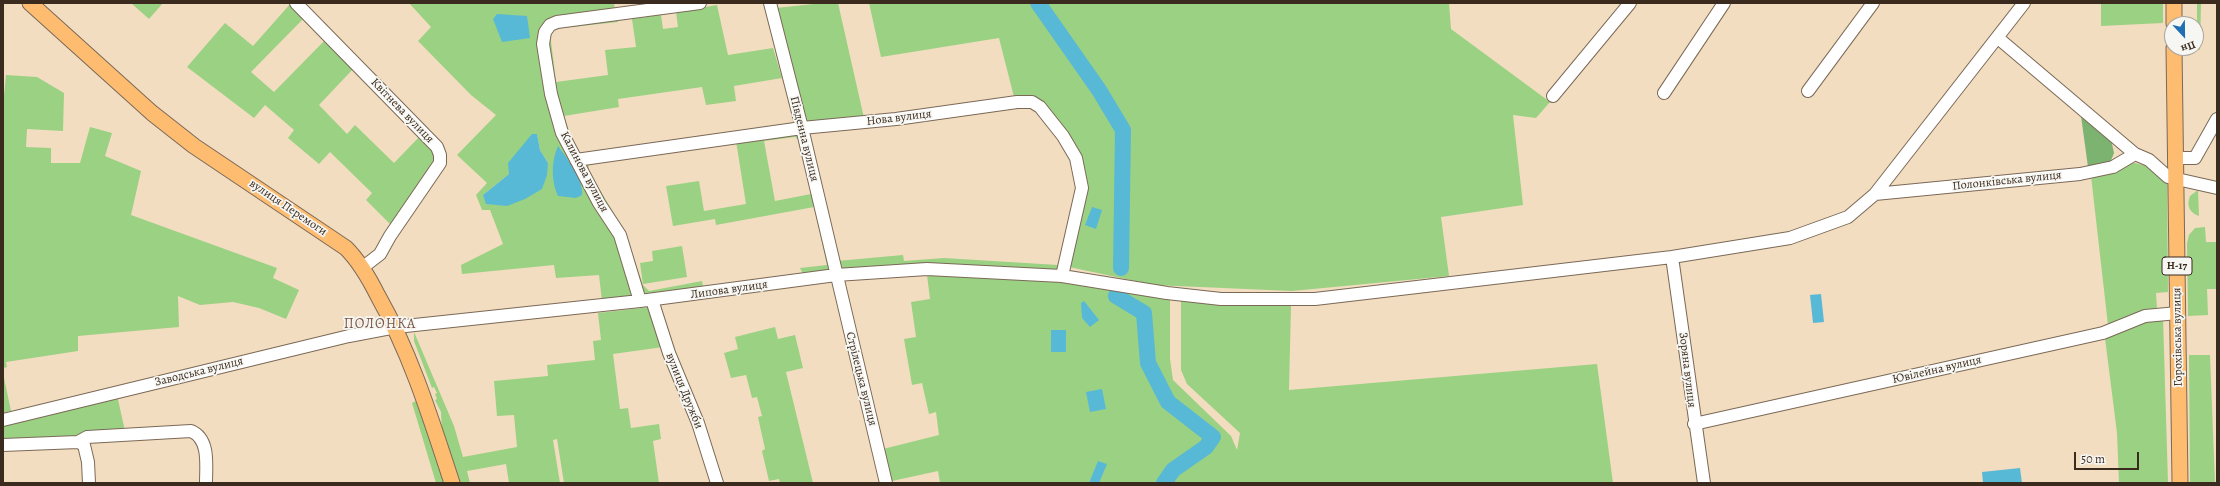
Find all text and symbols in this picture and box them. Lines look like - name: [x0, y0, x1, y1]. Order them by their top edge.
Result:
- north arrow: [2164, 16, 2204, 56]
- text: Пн: [2179, 37, 2198, 56]
- street label: Квітнева вулиця: [367, 76, 437, 146]
- street label: Південна вулиця: [786, 95, 822, 183]
- street label: Нова вулиця: [866, 107, 932, 129]
- street label: Калинова вулиця: [557, 129, 611, 215]
- street label: Полонківська вулиця: [1952, 168, 2062, 194]
- street label: вулиця Перемоги: [246, 177, 330, 239]
- road number: Н-17: [2162, 257, 2192, 275]
- street label: Липова вулиця: [689, 277, 769, 303]
- street label: Горохівська вулиця: [2170, 287, 2186, 387]
- district label: ПОЛОНКА: [344, 317, 416, 333]
- street label: Стрілецька вулиця: [842, 330, 880, 428]
- street label: Зоряна вулиця: [1675, 332, 1699, 408]
- street label: вулиця Дружби: [662, 351, 706, 431]
- street label: Ювілейна вулиця: [1891, 353, 1983, 387]
- street label: Заводська вулиця: [153, 354, 245, 390]
- scale bar: [2076, 444, 2141, 470]
- text: 50 m: [2081, 451, 2105, 467]

